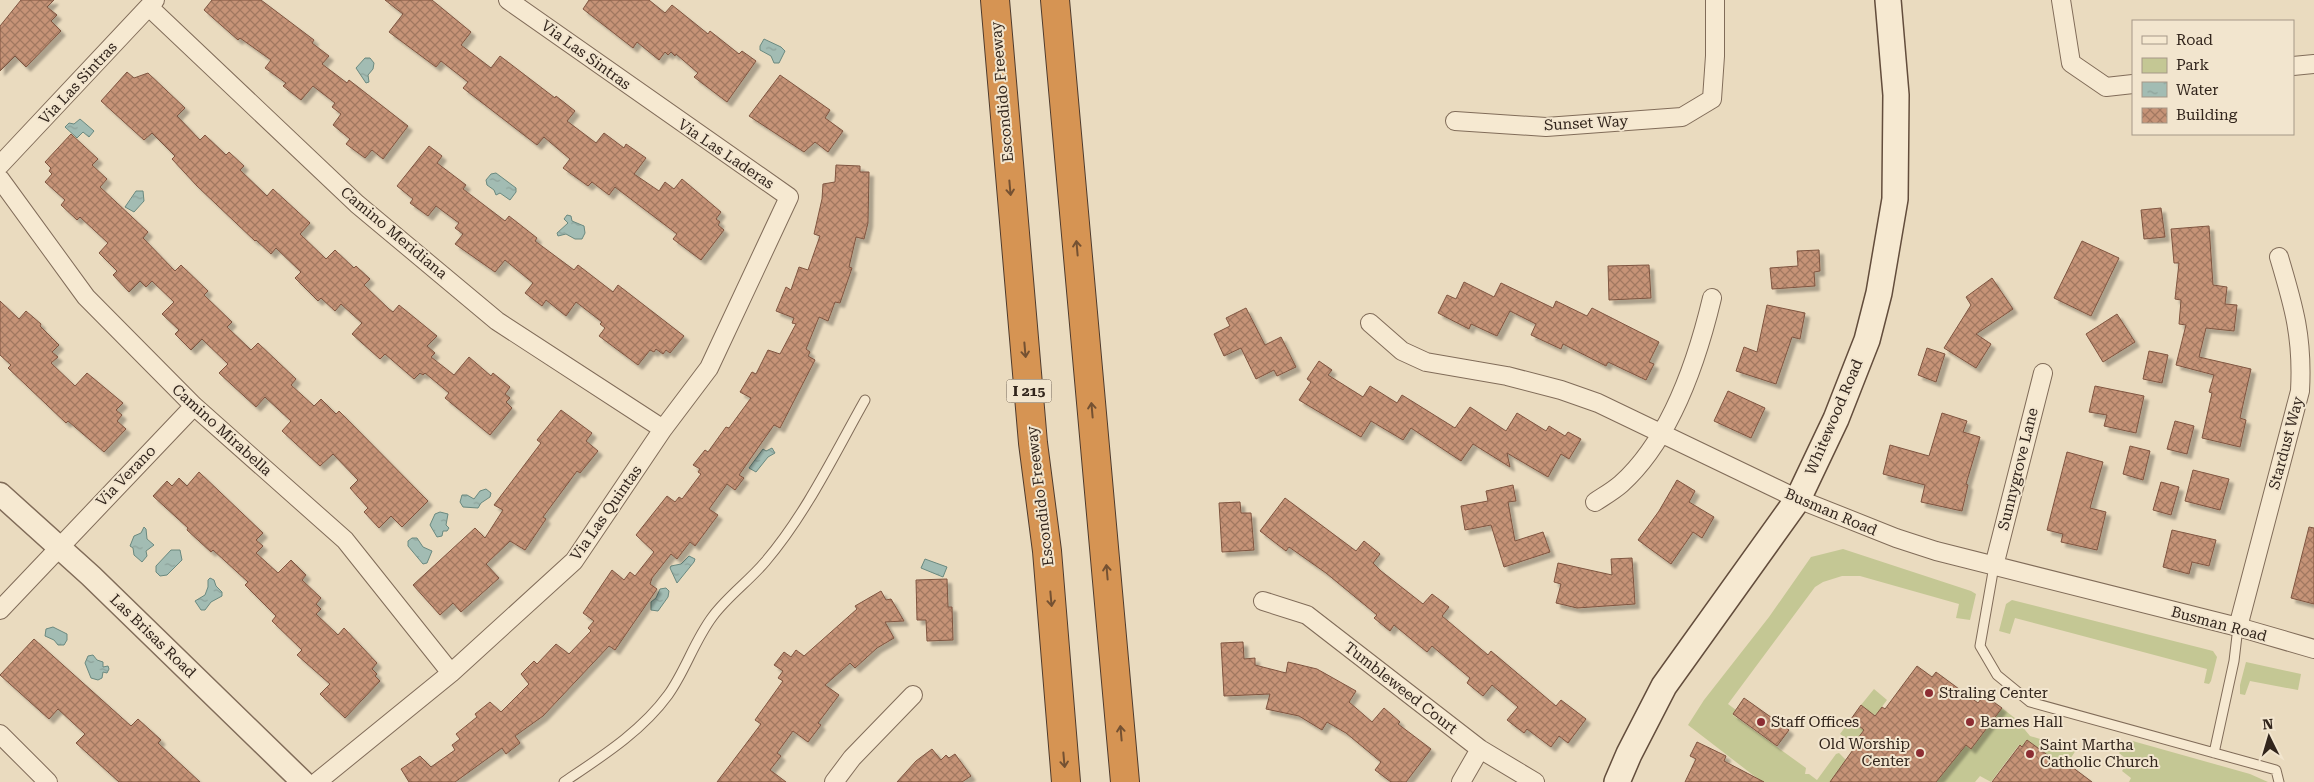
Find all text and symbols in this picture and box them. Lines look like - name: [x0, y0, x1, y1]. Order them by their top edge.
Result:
- street label: Via Las Sintras: [538, 16, 634, 94]
- legend: [2132, 20, 2294, 135]
- street label: Escondido Freeway: [987, 21, 1017, 163]
- text: Road: [2176, 31, 2213, 49]
- street label: Via Las Sintras: [35, 38, 121, 128]
- text: Park: [2176, 56, 2210, 74]
- text: Water: [2176, 81, 2218, 99]
- text: Building: [2176, 106, 2238, 124]
- street label: Sunset Way: [1543, 112, 1629, 134]
- street label: Via Las Laderas: [674, 115, 778, 193]
- one-way arrow: [1005, 180, 1015, 196]
- street label: Camino Meridiana: [337, 183, 451, 283]
- one-way arrow: [1072, 240, 1081, 256]
- one-way arrow: [1020, 342, 1030, 358]
- street label: Whitewood Road: [1801, 356, 1867, 478]
- street label: Camino Mirabella: [168, 380, 276, 480]
- road number: I 215: [1006, 380, 1052, 402]
- street label: Stardust Way: [2265, 394, 2307, 492]
- one-way arrow: [1087, 402, 1097, 418]
- street label: Sunnygrove Lane: [1994, 406, 2042, 532]
- street label: Escondido Freeway: [1022, 425, 1058, 567]
- street label: Via Verano: [92, 442, 160, 510]
- street label: Via Las Quintas: [566, 462, 646, 564]
- street label: Busman Road: [1782, 484, 1880, 540]
- one-way arrow: [1102, 564, 1112, 580]
- street label: Las Brisas Road: [106, 590, 200, 682]
- one-way arrow: [1046, 590, 1056, 606]
- street label: Busman Road: [2169, 603, 2269, 646]
- street label: Tumbleweed Court: [1341, 638, 1461, 738]
- place label: Straling Center: [1939, 684, 2048, 702]
- marker: Straling Center: [1923, 687, 1935, 699]
- north arrow: [2244, 712, 2294, 762]
- place label: Staff Offices: [1771, 713, 1859, 731]
- place label: Barnes Hall: [1980, 713, 2063, 731]
- marker: Staff Offices: [1755, 716, 1767, 728]
- marker: Barnes Hall: [1964, 716, 1976, 728]
- text: N: [2262, 716, 2274, 732]
- one-way arrow: [1116, 726, 1126, 742]
- place label: Old Worship Center: [1819, 735, 1910, 770]
- place label: Saint Martha Catholic Church: [2040, 736, 2159, 771]
- marker: Old Worship Center: [1914, 747, 1926, 759]
- marker: Saint Martha Catholic Church: [2024, 748, 2036, 760]
- one-way arrow: [1059, 752, 1069, 768]

